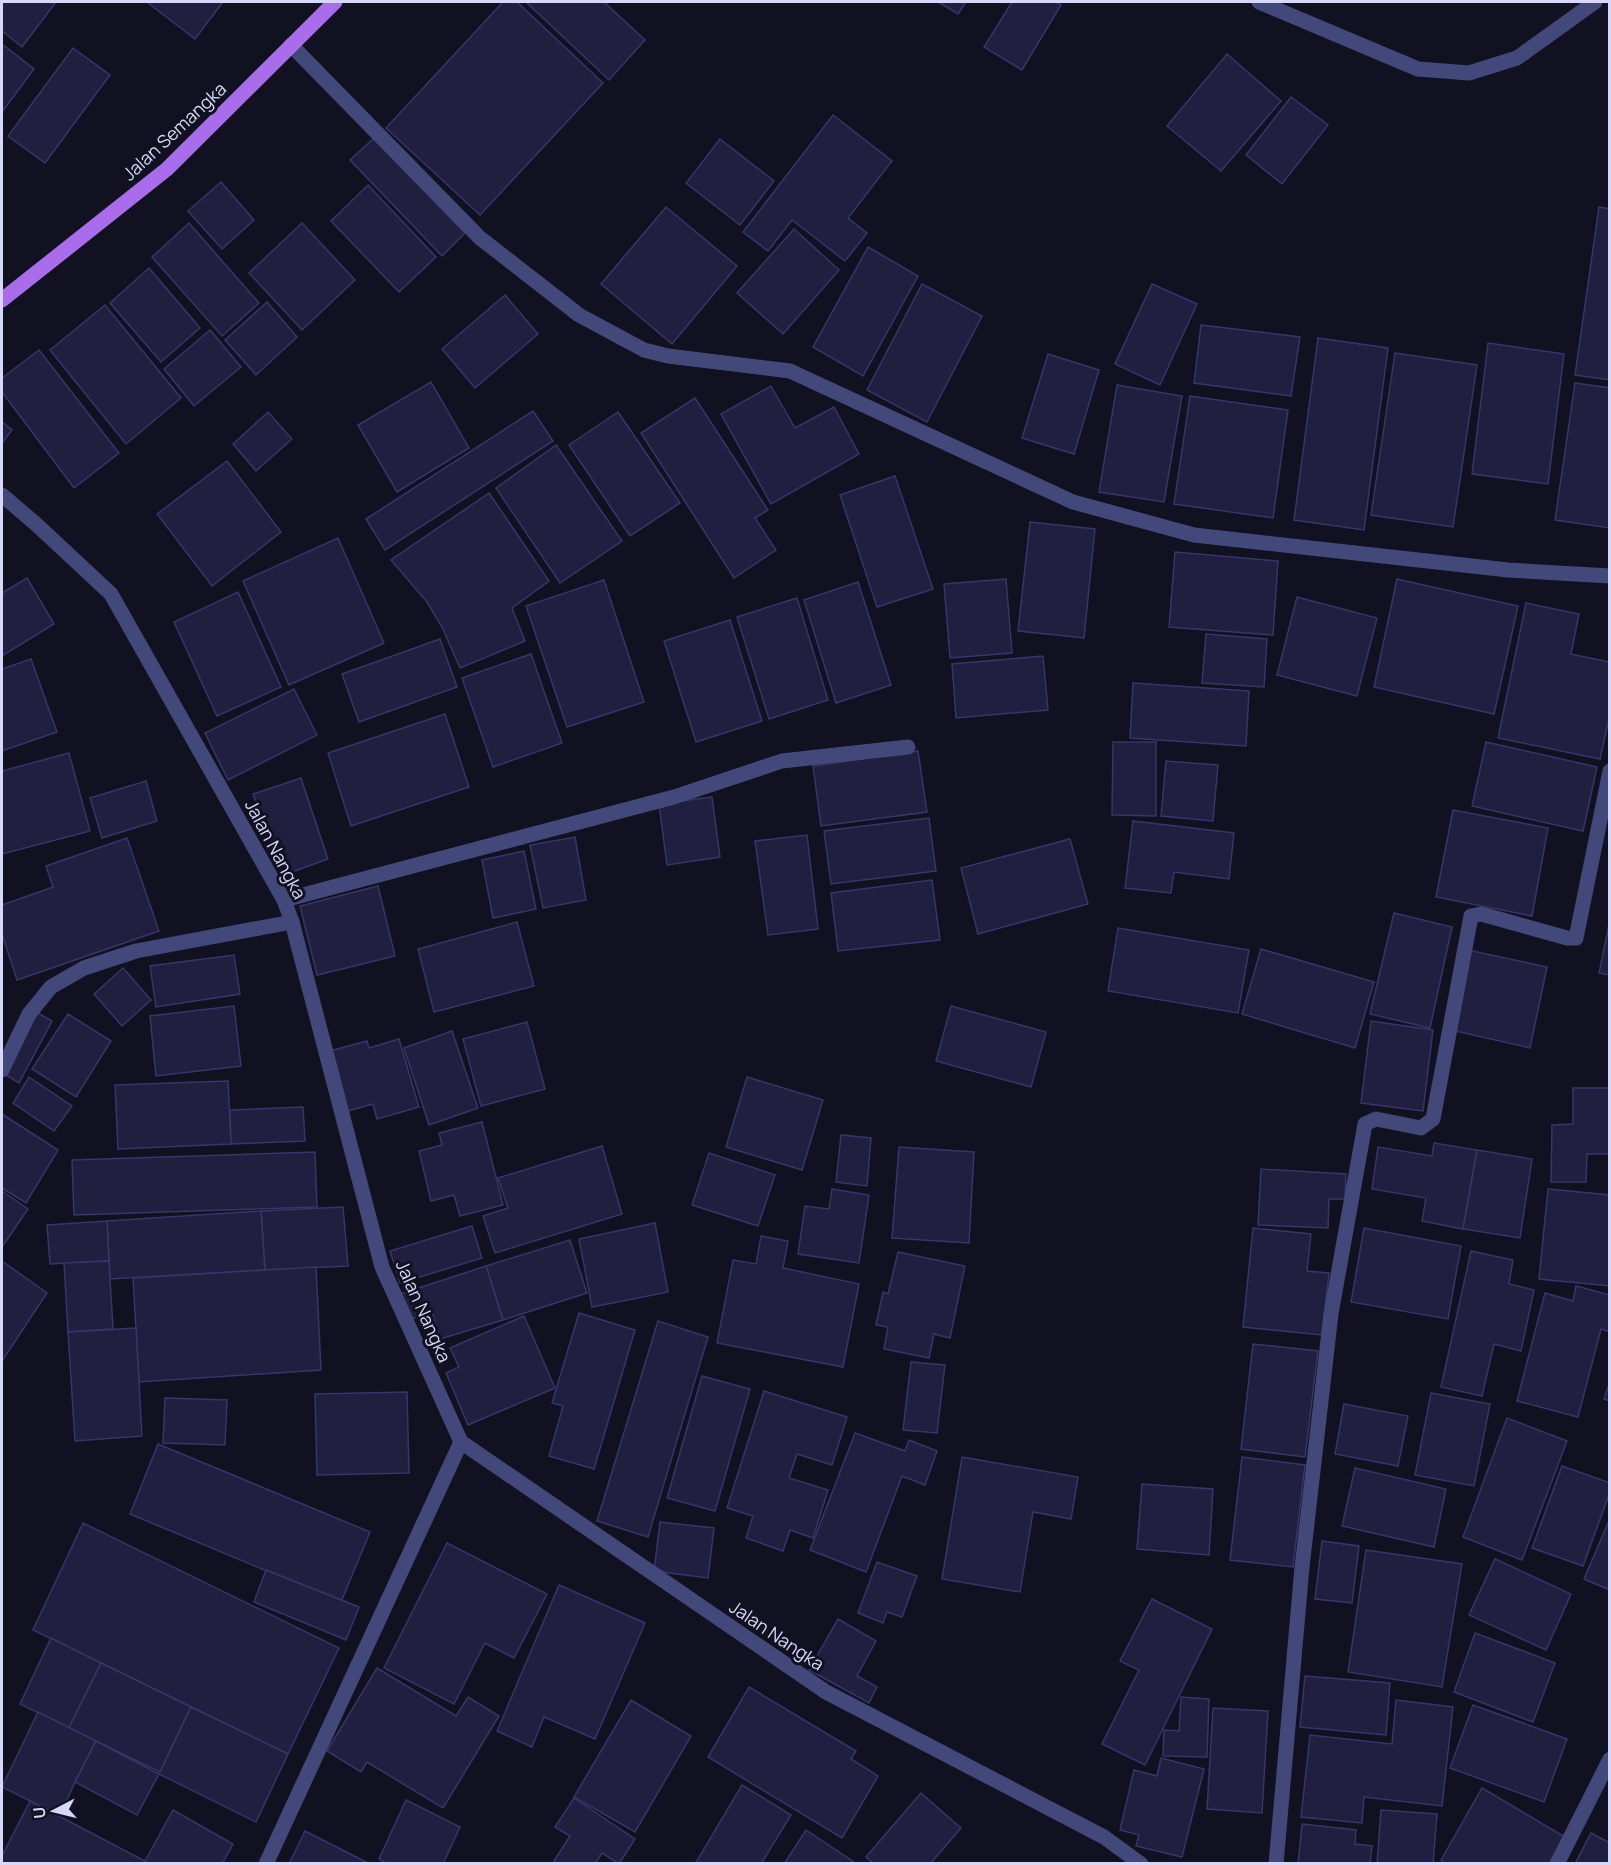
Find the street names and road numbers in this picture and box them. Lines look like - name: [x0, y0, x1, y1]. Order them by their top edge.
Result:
- street label: Jalan Semangka: [117, 77, 231, 185]
- street label: Jalan Nangka: [240, 795, 312, 903]
- street label: Jalan Nangka: [391, 1256, 457, 1366]
- street label: Jalan Nangka: [725, 1594, 829, 1676]

